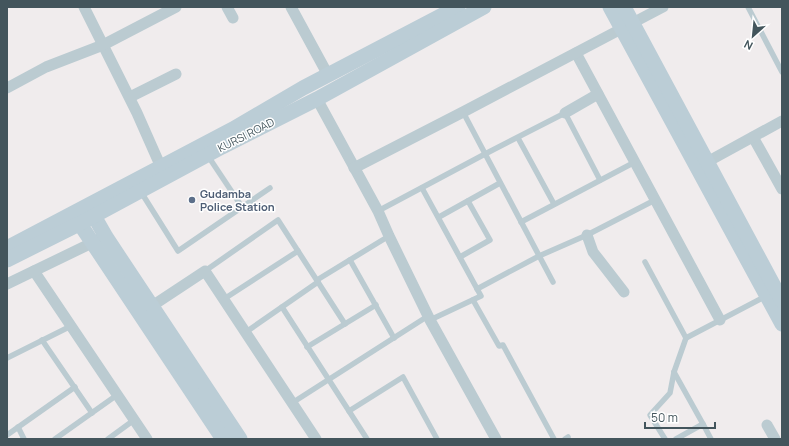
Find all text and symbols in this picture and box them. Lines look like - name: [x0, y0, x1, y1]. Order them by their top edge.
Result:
- north arrow: [733, 16, 773, 56]
- text: N: [741, 37, 755, 54]
- street label: KURSI ROAD: [215, 114, 277, 155]
- place label: Gudamba Police Station: [200, 186, 275, 214]
- marker: Gudamba Police Station: [187, 195, 197, 205]
- scale bar: [645, 404, 715, 430]
- text: 50 m: [651, 409, 678, 426]

